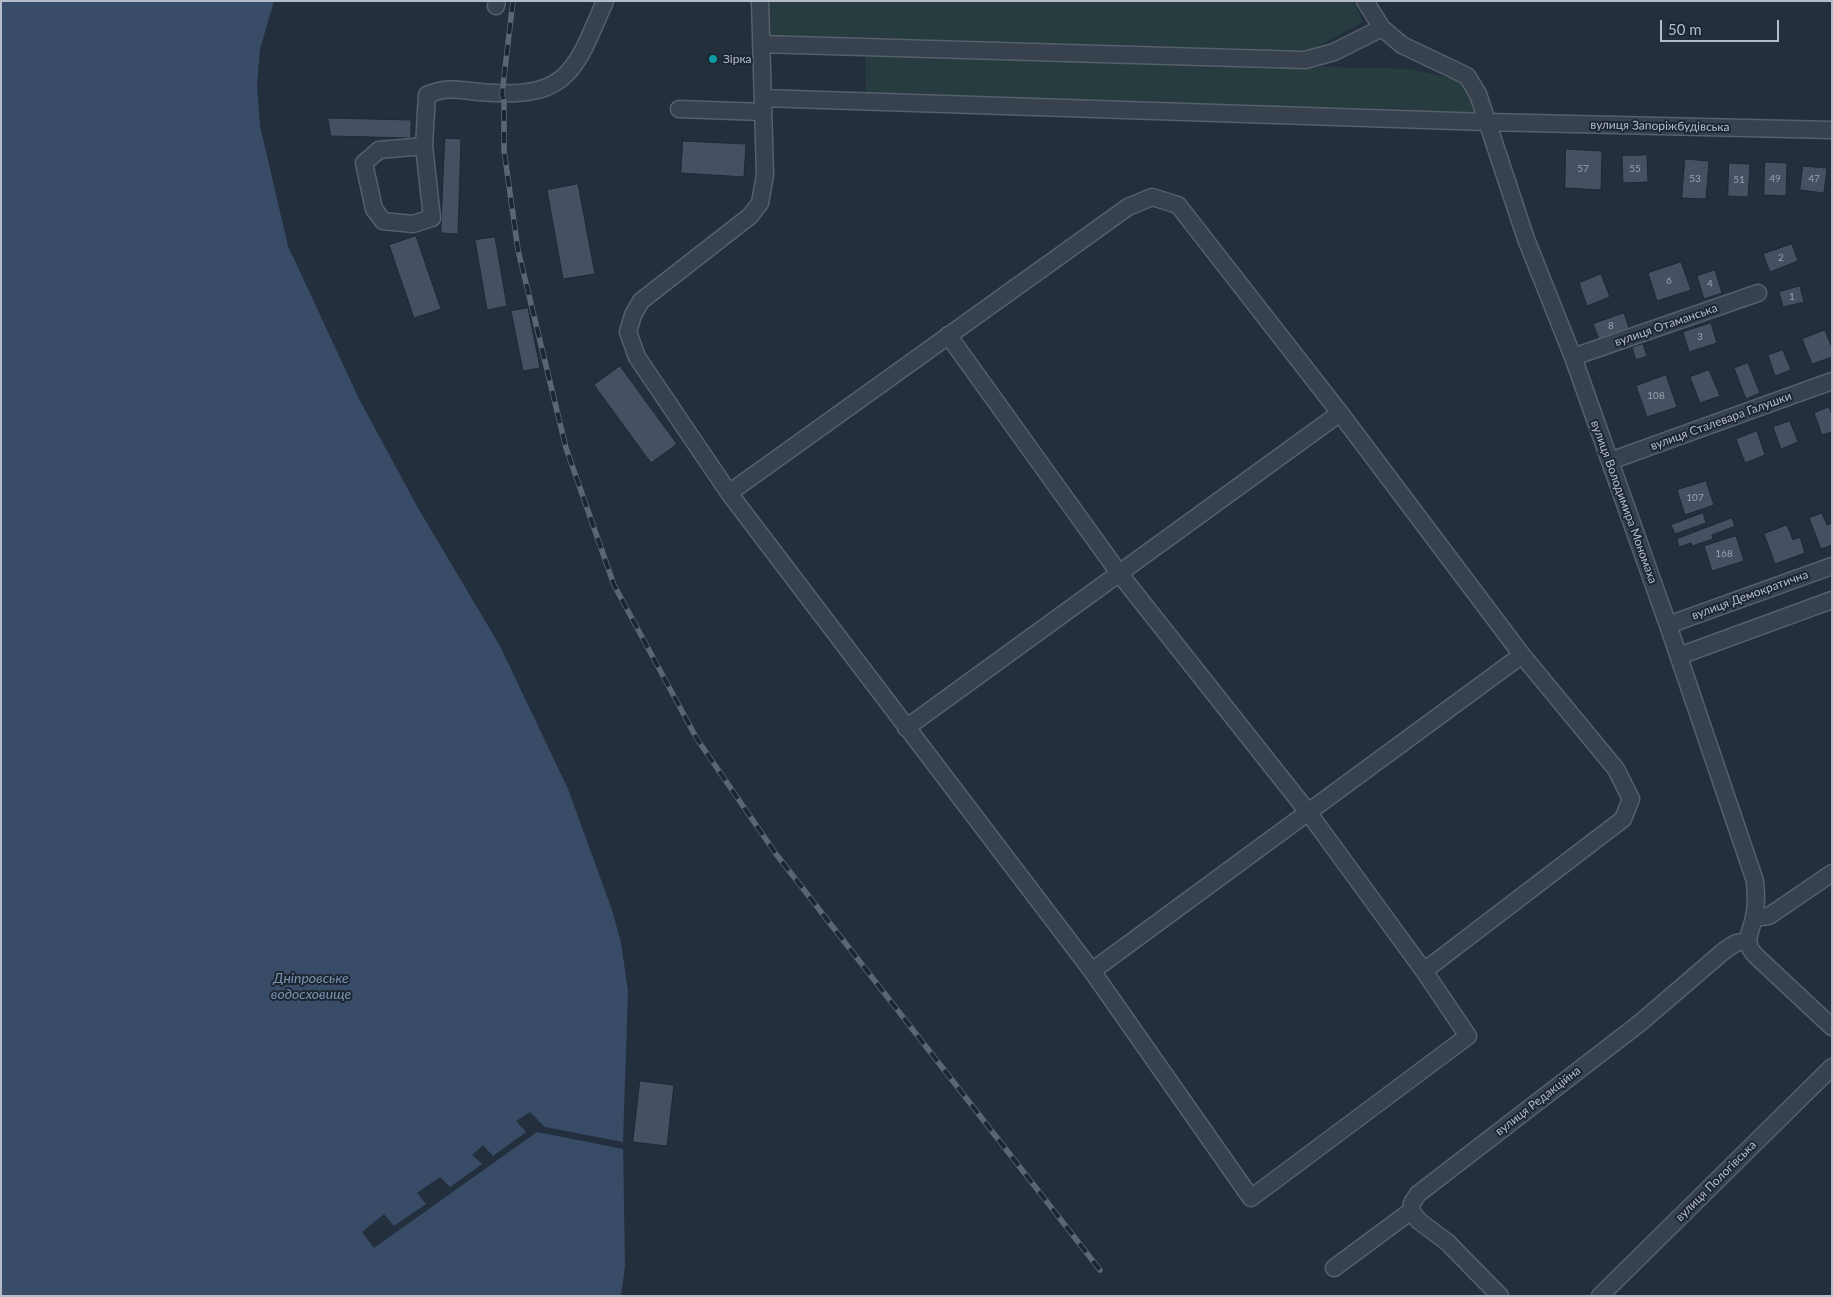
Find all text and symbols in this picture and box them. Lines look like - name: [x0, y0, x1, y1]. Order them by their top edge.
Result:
- scale bar: [1663, 10, 1782, 42]
- text: 50 m: [1668, 20, 1702, 38]
- place label: Зірка: [723, 52, 752, 66]
- marker: Зірка: [707, 53, 719, 65]
- street label: вулиця Запоріжбудівська: [1590, 118, 1730, 134]
- house number: 57: [1577, 163, 1589, 175]
- house number: 55: [1629, 163, 1641, 175]
- house number: 53: [1689, 173, 1701, 185]
- house number: 49: [1769, 173, 1781, 185]
- house number: 47: [1808, 173, 1820, 185]
- house number: 51: [1733, 174, 1745, 186]
- house number: 2: [1778, 252, 1784, 264]
- house number: 6: [1666, 275, 1672, 287]
- house number: 4: [1707, 278, 1713, 290]
- house number: 1: [1789, 291, 1795, 303]
- street label: вулиця Отаманська: [1613, 301, 1719, 349]
- house number: 8: [1608, 320, 1614, 332]
- house number: 3: [1697, 331, 1703, 343]
- street label: вулиця Сталевара Галушки: [1648, 389, 1794, 453]
- house number: 108: [1647, 390, 1665, 402]
- street label: вулиця Володимира Мономаха: [1588, 418, 1660, 586]
- house number: 107: [1686, 492, 1704, 504]
- house number: 168: [1715, 548, 1733, 560]
- street label: вулиця Демократична: [1690, 567, 1810, 623]
- water label: Дніпровське водосховище: [271, 970, 351, 1002]
- street label: вулиця Редакційна: [1493, 1063, 1583, 1139]
- street label: вулиця Пологівська: [1673, 1138, 1759, 1224]

